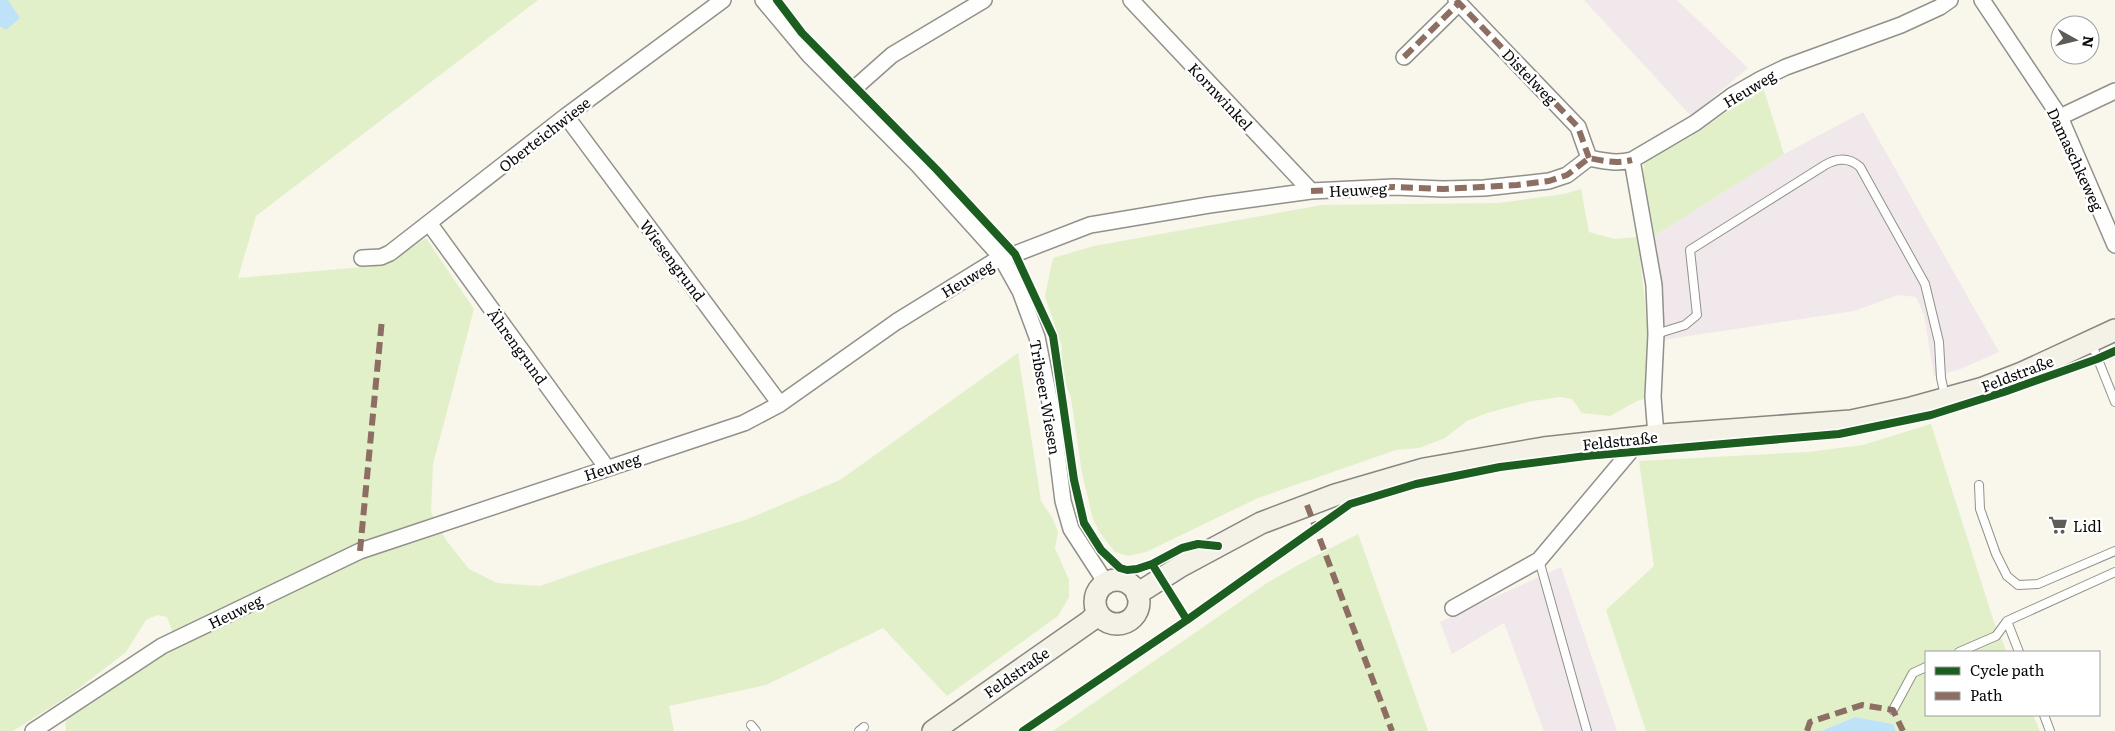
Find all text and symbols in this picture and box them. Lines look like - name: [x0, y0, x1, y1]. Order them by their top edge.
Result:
- north arrow: [2050, 15, 2100, 65]
- text: N: [2078, 35, 2100, 49]
- street label: Distelweg: [1497, 43, 1563, 110]
- street label: Kornwinkel: [1183, 57, 1259, 135]
- street label: Heuweg: [1718, 63, 1780, 113]
- street label: Oberteichwiese: [493, 91, 595, 177]
- street label: Damaschkeweg: [2042, 104, 2110, 215]
- street label: Heuweg: [1328, 176, 1388, 202]
- street label: Wiesengrund: [635, 214, 711, 306]
- street label: Heuweg: [936, 253, 998, 303]
- street label: Ährengrund: [482, 303, 554, 389]
- street label: Tribseer Wiesen: [1025, 338, 1067, 456]
- street label: Feldstraße: [1978, 349, 2057, 397]
- street label: Feldstraße: [1581, 425, 1659, 455]
- street label: Heuweg: [581, 446, 644, 486]
- supermarket icon: Lidl: [2047, 514, 2069, 536]
- place label: Lidl: [2073, 514, 2102, 537]
- street label: Heuweg: [204, 588, 267, 634]
- street label: Feldstraße: [978, 641, 1054, 703]
- legend: [1925, 651, 2100, 716]
- text: Cycle path: [1970, 658, 2045, 681]
- text: Path: [1970, 683, 2003, 706]

